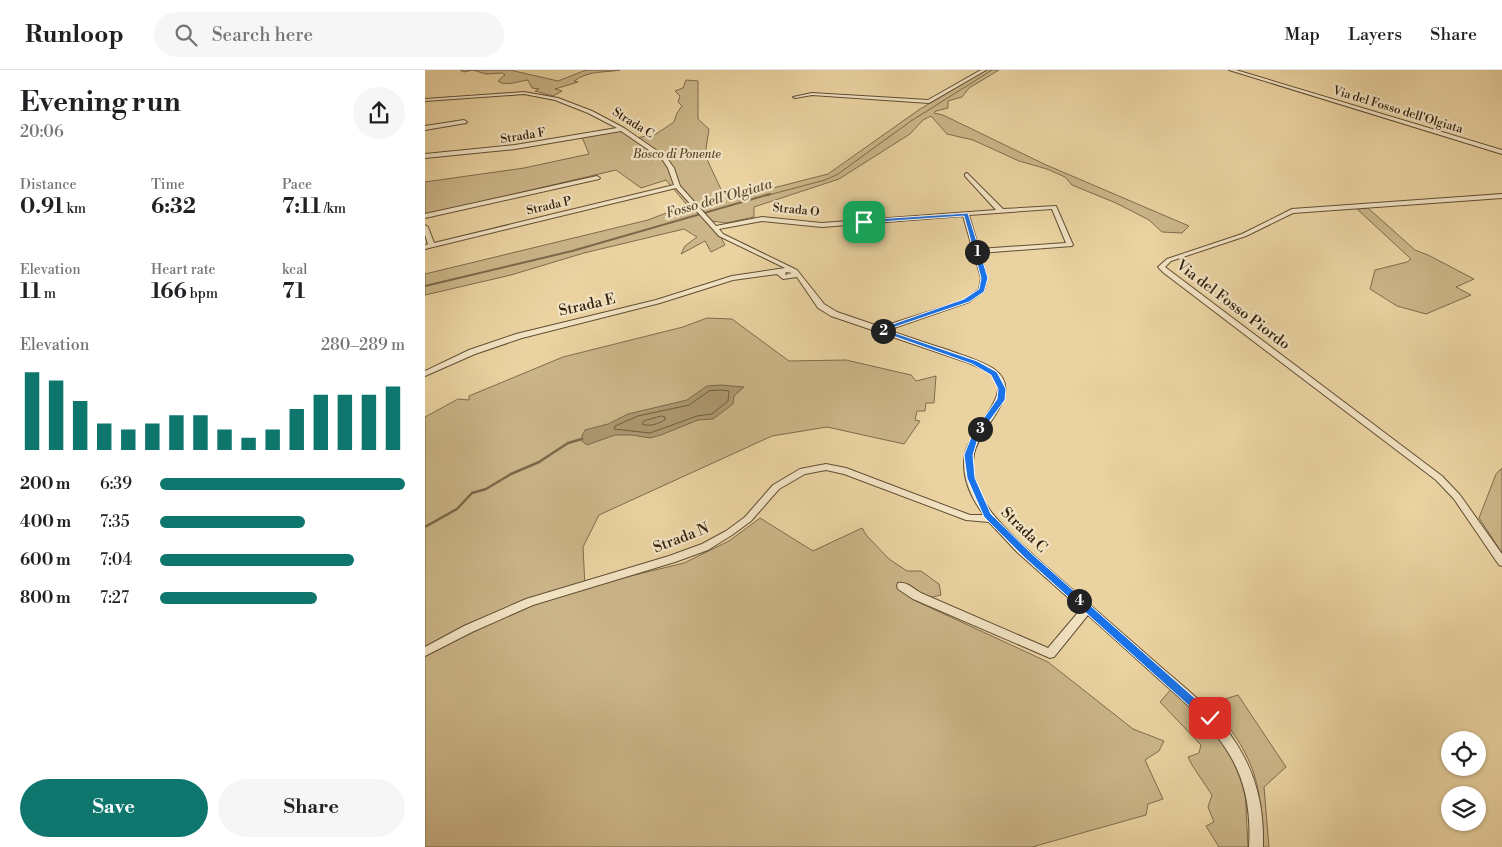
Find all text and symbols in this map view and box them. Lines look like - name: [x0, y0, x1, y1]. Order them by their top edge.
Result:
- search box: [154, 12, 504, 57]
- text: Runloop: [25, 20, 124, 50]
- icon: search: [172, 21, 200, 49]
- text: Search here: [212, 23, 313, 47]
- text: Map: [1285, 23, 1320, 46]
- text: Layers: [1348, 23, 1402, 46]
- text: Share: [1430, 23, 1477, 46]
- street label: Via del Fosso dell'Olgiata: [1330, 83, 1466, 137]
- text: Evening run: [20, 85, 181, 120]
- button: share: [353, 87, 405, 139]
- street label: Strada C: [610, 104, 656, 142]
- text: 20:06: [20, 122, 64, 142]
- street label: Strada F: [499, 125, 547, 147]
- park label: Bosco di Ponente: [632, 147, 721, 162]
- water label: Fosso dell’Olgiata: [664, 175, 775, 223]
- text: Distance: [20, 176, 77, 194]
- text: Time: [151, 176, 185, 194]
- text: Pace: [282, 176, 312, 194]
- text: 0.91: [20, 194, 64, 220]
- text: 6:32: [151, 194, 196, 220]
- text: 7:11: [282, 194, 321, 220]
- street label: Strada P: [525, 194, 573, 218]
- text: km: [64, 200, 86, 218]
- text: /km: [321, 200, 346, 218]
- street label: Strada O: [772, 200, 820, 220]
- pin: [843, 201, 885, 243]
- icon: arrive: [850, 208, 878, 236]
- pin: 1: [965, 240, 989, 264]
- text: 1: [974, 243, 981, 261]
- street label: Via del Fosso Piordo: [1171, 255, 1294, 354]
- text: Elevation: [20, 261, 81, 279]
- text: Heart rate: [151, 261, 216, 279]
- text: kcal: [282, 261, 307, 279]
- text: 11: [20, 279, 41, 305]
- text: 166: [151, 279, 187, 305]
- text: 71: [282, 279, 305, 305]
- text: m: [41, 285, 56, 303]
- text: bpm: [187, 285, 218, 303]
- street label: Strada E: [557, 289, 617, 321]
- pin: 2: [871, 318, 895, 344]
- text: 2: [879, 322, 888, 340]
- text: Elevation: [20, 335, 89, 355]
- text: 280–289 m: [321, 335, 405, 355]
- pin: 3: [967, 416, 993, 442]
- text: 3: [976, 420, 985, 438]
- text: 200 m: [20, 474, 70, 494]
- text: 6:39: [100, 474, 132, 494]
- street label: Strada C: [997, 503, 1051, 557]
- text: 400 m: [20, 512, 71, 532]
- text: 7:35: [100, 512, 130, 532]
- street label: Strada N: [650, 519, 712, 557]
- text: 600 m: [20, 550, 70, 570]
- text: 7:04: [100, 550, 132, 570]
- text: 800 m: [20, 588, 71, 608]
- text: 7:27: [100, 588, 129, 608]
- pin: 4: [1067, 588, 1091, 614]
- text: 4: [1075, 592, 1084, 610]
- pin: [1189, 697, 1231, 739]
- icon: check: [1196, 704, 1224, 732]
- map controls: [1441, 731, 1486, 831]
- button: locate: [1441, 731, 1486, 776]
- button: Save: [20, 779, 208, 837]
- button: Share: [218, 779, 405, 837]
- button: layers: [1441, 786, 1486, 831]

